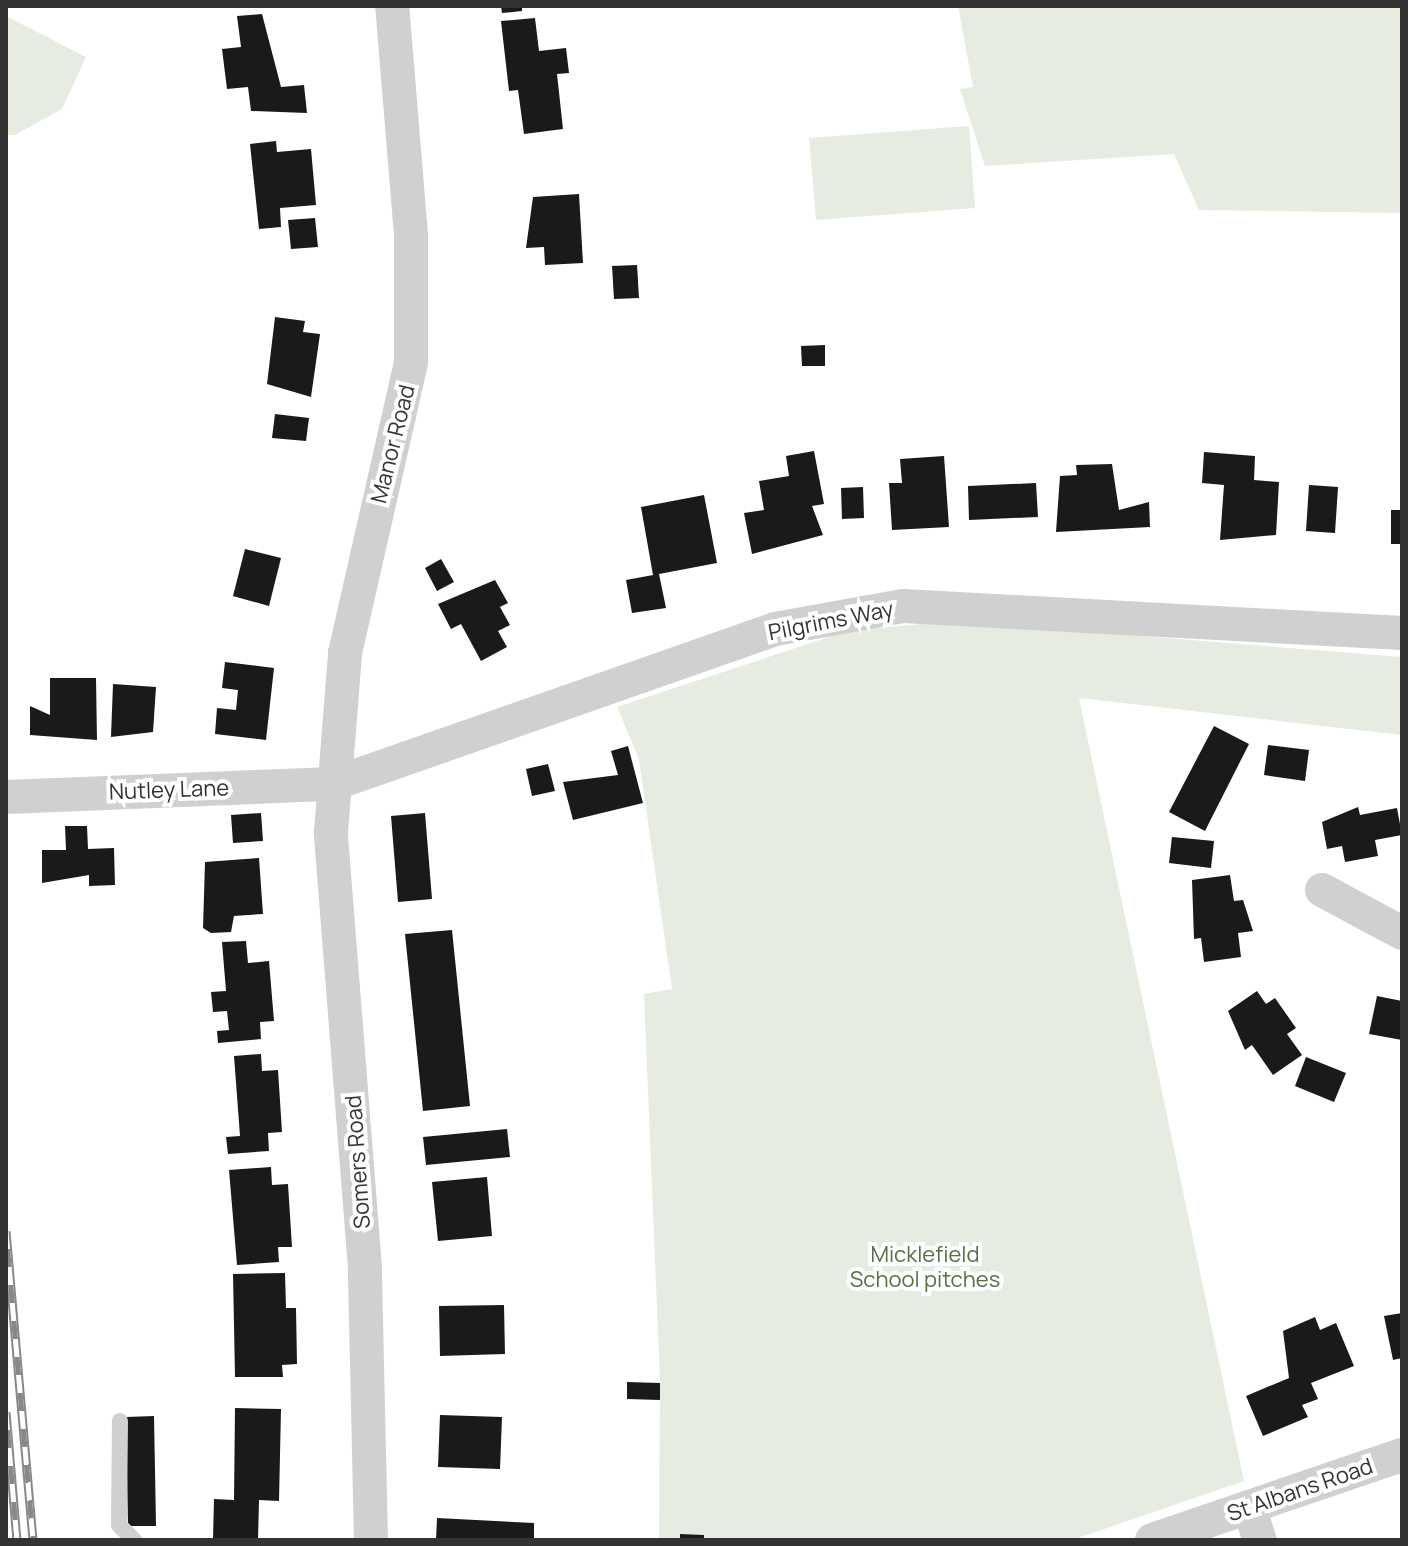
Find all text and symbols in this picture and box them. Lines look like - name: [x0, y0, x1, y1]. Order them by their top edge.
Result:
- street label: Manor Road: [366, 382, 420, 506]
- street label: Pilgrims Way: [766, 596, 896, 646]
- street label: Nutley Lane: [109, 775, 229, 805]
- street label: Somers Road: [340, 1094, 376, 1230]
- park label: Micklefield School pitches: [850, 1241, 1000, 1292]
- street label: St Albans Road: [1224, 1453, 1376, 1527]

